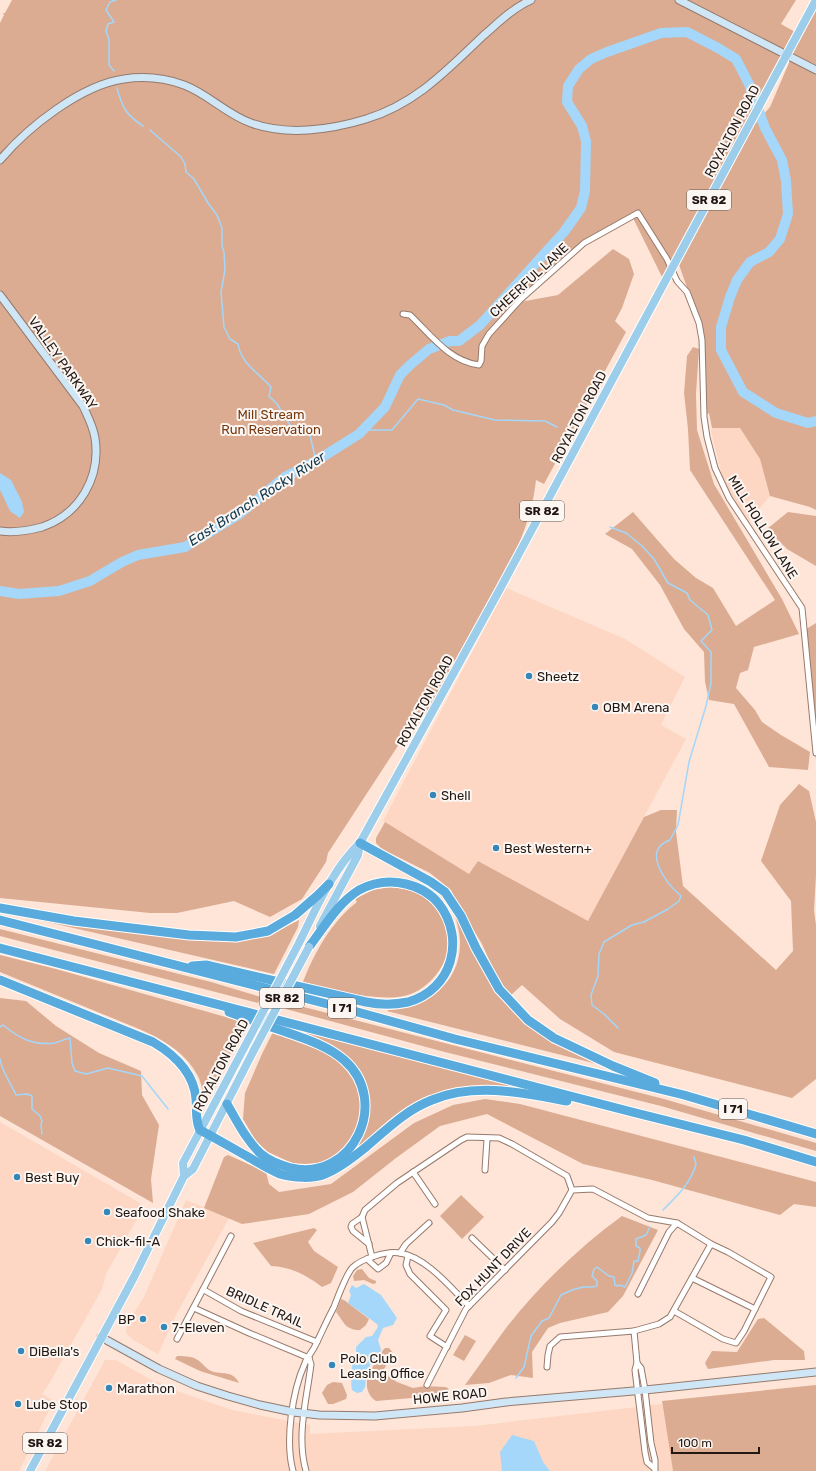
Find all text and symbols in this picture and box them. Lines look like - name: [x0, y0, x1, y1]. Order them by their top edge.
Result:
- street label: ROYALTON ROAD: [701, 82, 763, 180]
- road number: SR 82: [687, 190, 731, 210]
- street label: CHEERFUL LANE: [487, 240, 572, 320]
- street label: VALLEY PARKWAY: [25, 314, 101, 413]
- street label: ROYALTON ROAD: [548, 368, 610, 466]
- park label: Mill Stream Run Reservation: [221, 407, 321, 437]
- water label: East Branch Rocky River: [185, 448, 329, 550]
- street label: MILL HOLLOW LANE: [725, 473, 801, 582]
- road number: SR 82: [520, 501, 564, 521]
- street label: ROYALTON ROAD: [394, 653, 456, 749]
- place label: Sheetz: [537, 669, 580, 684]
- marker: Sheetz: [524, 671, 534, 681]
- place label: OBM Arena: [603, 700, 670, 715]
- marker: OBM Arena: [590, 702, 600, 712]
- place label: Shell: [441, 788, 471, 803]
- marker: Shell: [428, 790, 438, 800]
- place label: Best Western+: [504, 841, 592, 856]
- marker: Best Western+: [491, 843, 501, 853]
- road number: SR 82: [260, 988, 304, 1008]
- road number: I 71: [328, 998, 356, 1018]
- street label: ROYALTON ROAD: [190, 1016, 252, 1114]
- road number: I 71: [719, 1099, 747, 1119]
- place label: Best Buy: [25, 1170, 80, 1185]
- marker: Best Buy: [12, 1172, 22, 1182]
- place label: Seafood Shake: [115, 1205, 205, 1220]
- marker: Seafood Shake: [102, 1207, 112, 1217]
- street label: FOX HUNT DRIVE: [452, 1225, 534, 1309]
- place label: Chick-fil-A: [96, 1234, 160, 1249]
- marker: Chick-fil-A: [83, 1236, 93, 1246]
- street label: BRIDLE TRAIL: [224, 1283, 307, 1331]
- place label: BP: [118, 1312, 135, 1327]
- marker: BP: [138, 1314, 148, 1324]
- place label: 7-Eleven: [172, 1320, 225, 1335]
- marker: 7-Eleven: [159, 1322, 169, 1332]
- place label: DiBella's: [29, 1344, 80, 1359]
- marker: DiBella's: [16, 1346, 26, 1356]
- place label: Polo Club Leasing Office: [340, 1351, 425, 1382]
- marker: Polo Club Leasing Office: [327, 1360, 337, 1370]
- place label: Marathon: [117, 1381, 175, 1396]
- marker: Marathon: [104, 1383, 114, 1393]
- street label: HOWE ROAD: [412, 1385, 488, 1407]
- place label: Lube Stop: [26, 1397, 88, 1412]
- marker: Lube Stop: [13, 1399, 23, 1409]
- scale bar: [672, 1429, 759, 1455]
- road number: SR 82: [23, 1433, 67, 1453]
- text: 100 m: [678, 1436, 712, 1450]

